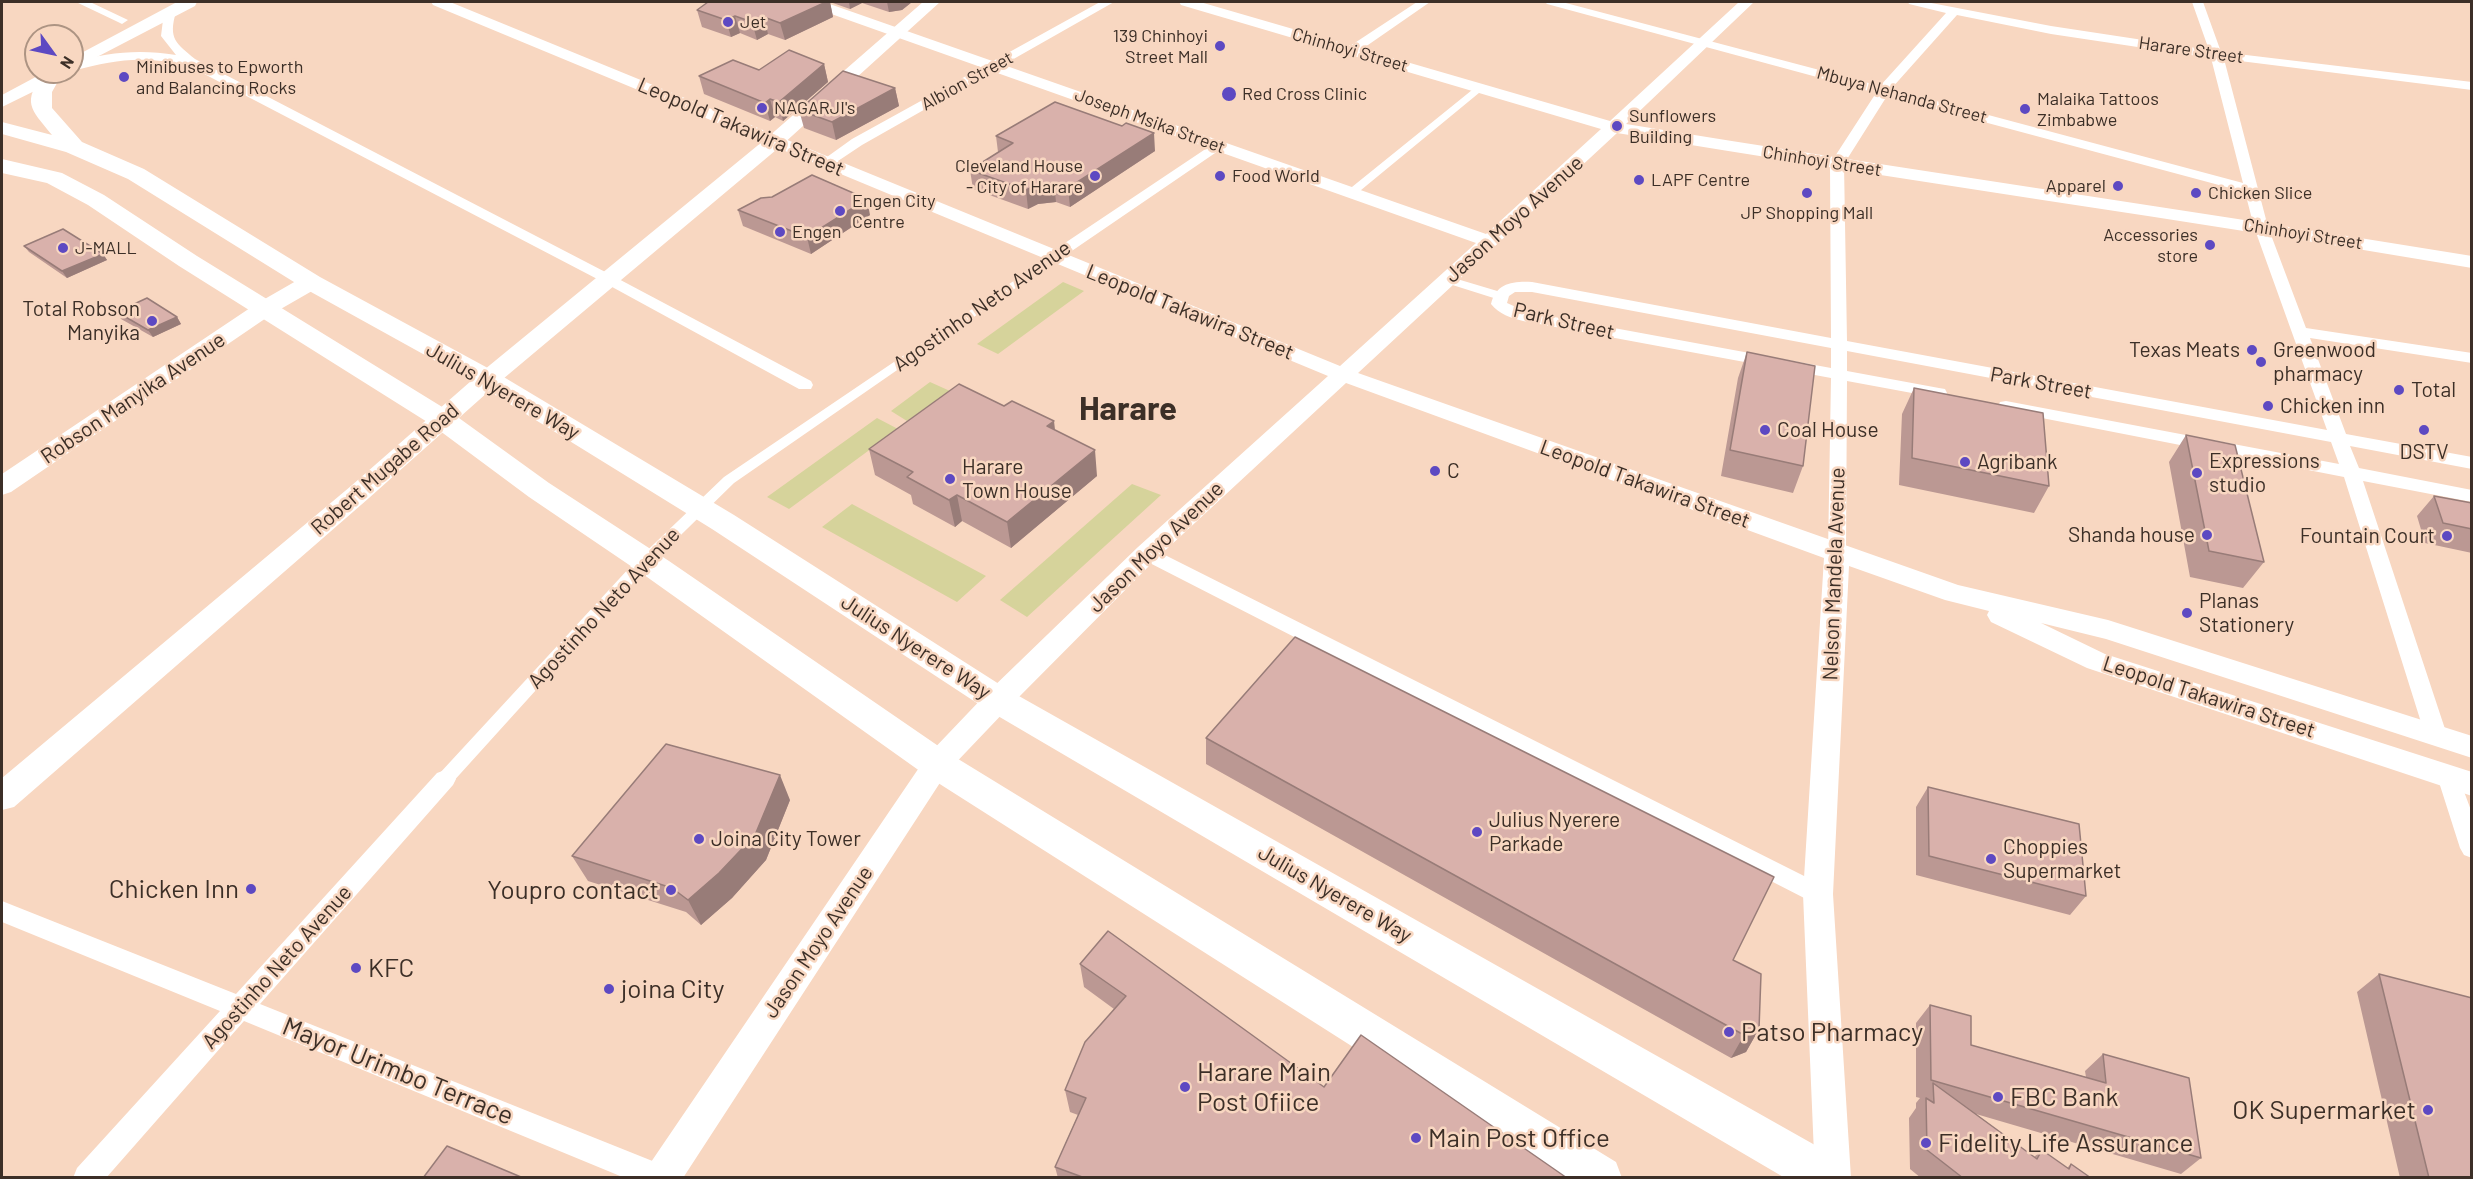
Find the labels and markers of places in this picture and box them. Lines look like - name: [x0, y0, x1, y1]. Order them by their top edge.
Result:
- place label: Jet: [740, 11, 766, 33]
- marker: Jet: [721, 15, 735, 29]
- place label: 139 Chinhoyi Street Mall: [1113, 25, 1208, 68]
- marker: 139 Chinhoyi Street Mall: [1213, 39, 1227, 53]
- place label: Minibuses to Epworth and Balancing Rocks: [136, 56, 303, 98]
- marker: Minibuses to Epworth and Balancing Rocks: [117, 70, 131, 84]
- place label: Red Cross Clinic: [1242, 83, 1367, 105]
- marker: Red Cross Clinic: [1220, 85, 1238, 103]
- place label: Malaika Tattoos Zimbabwe: [2037, 88, 2159, 130]
- place label: NAGARJI's: [774, 97, 855, 119]
- marker: NAGARJI's: [755, 101, 769, 115]
- marker: Malaika Tattoos Zimbabwe: [2018, 102, 2032, 116]
- place label: Sunflowers Building: [1629, 105, 1716, 148]
- marker: Sunflowers Building: [1610, 119, 1624, 133]
- place label: Cleveland House - City of Harare: [955, 155, 1083, 198]
- place label: Food World: [1232, 165, 1320, 187]
- marker: Cleveland House - City of Harare: [1088, 169, 1102, 183]
- marker: Food World: [1213, 169, 1227, 183]
- place label: LAPF Centre: [1651, 169, 1750, 191]
- marker: LAPF Centre: [1632, 173, 1646, 187]
- place label: Apparel: [2046, 175, 2106, 197]
- marker: Apparel: [2111, 179, 2125, 193]
- place label: Chicken Slice: [2208, 182, 2312, 204]
- marker: JP Shopping Mall: [1800, 186, 1814, 200]
- marker: Chicken Slice: [2189, 186, 2203, 200]
- place label: Engen City Centre: [852, 190, 935, 232]
- place label: JP Shopping Mall: [1741, 202, 1873, 224]
- marker: Engen City Centre: [833, 204, 847, 218]
- place label: Engen: [792, 221, 842, 243]
- place label: Accessories store: [2103, 224, 2198, 266]
- marker: Engen: [773, 225, 787, 239]
- place label: J-MALL: [75, 237, 137, 259]
- marker: Accessories store: [2203, 238, 2217, 252]
- marker: J-MALL: [56, 241, 70, 255]
- place label: Total Robson Manyika: [22, 296, 140, 346]
- marker: Total Robson Manyika: [145, 314, 159, 328]
- place label: Texas Meats: [2129, 337, 2240, 363]
- place label: Greenwood pharmacy: [2273, 337, 2376, 387]
- marker: Texas Meats: [2245, 343, 2259, 357]
- marker: Greenwood pharmacy: [2254, 355, 2268, 369]
- place label: Total: [2411, 377, 2456, 403]
- marker: Total: [2392, 383, 2406, 397]
- place label: Chicken inn: [2280, 393, 2385, 419]
- marker: Chicken inn: [2261, 399, 2275, 413]
- place label: Coal House: [1777, 417, 1879, 443]
- marker: Coal House: [1758, 423, 1772, 437]
- marker: DSTV: [2417, 423, 2431, 437]
- place label: DSTV: [2399, 439, 2449, 465]
- place label: Expressions studio: [2209, 448, 2320, 498]
- place label: Agribank: [1977, 449, 2058, 475]
- place label: Harare Town House: [962, 454, 1072, 504]
- marker: Agribank: [1958, 455, 1972, 469]
- place label: C: [1447, 458, 1460, 484]
- marker: C: [1428, 464, 1442, 478]
- marker: Expressions studio: [2190, 466, 2204, 480]
- marker: Harare Town House: [943, 472, 957, 486]
- place label: Shanda house: [2068, 522, 2195, 548]
- place label: Fountain Court: [2300, 523, 2435, 549]
- marker: Shanda house: [2200, 528, 2214, 542]
- marker: Fountain Court: [2440, 529, 2454, 543]
- place label: Planas Stationery: [2199, 588, 2294, 638]
- marker: Planas Stationery: [2180, 606, 2194, 620]
- place label: Julius Nyerere Parkade: [1489, 807, 1620, 857]
- marker: Julius Nyerere Parkade: [1470, 825, 1484, 839]
- place label: Joina City Tower: [711, 826, 861, 852]
- marker: Joina City Tower: [692, 832, 706, 846]
- place label: Choppies Supermarket: [2003, 834, 2121, 884]
- marker: Choppies Supermarket: [1984, 852, 1998, 866]
- place label: Chicken Inn: [109, 873, 239, 905]
- place label: Youpro contact: [487, 874, 659, 906]
- marker: Chicken Inn: [244, 882, 258, 896]
- marker: Youpro contact: [664, 883, 678, 897]
- place label: KFC: [368, 952, 414, 984]
- marker: KFC: [349, 961, 363, 975]
- place label: joina City: [621, 973, 725, 1005]
- marker: joina City: [602, 982, 616, 996]
- place label: Patso Pharmacy: [1741, 1016, 1923, 1048]
- marker: Patso Pharmacy: [1722, 1025, 1736, 1039]
- place label: Harare Main Post Ofiice: [1197, 1056, 1331, 1118]
- marker: Harare Main Post Ofiice: [1178, 1080, 1192, 1094]
- place label: FBC Bank: [2010, 1081, 2118, 1113]
- marker: FBC Bank: [1991, 1090, 2005, 1104]
- place label: OK Supermarket: [2232, 1094, 2416, 1126]
- marker: OK Supermarket: [2421, 1103, 2435, 1117]
- place label: Main Post Office: [1428, 1122, 1610, 1154]
- place label: Fidelity Life Assurance: [1938, 1127, 2193, 1159]
- marker: Main Post Office: [1409, 1131, 1423, 1145]
- marker: Fidelity Life Assurance: [1919, 1136, 1933, 1150]

